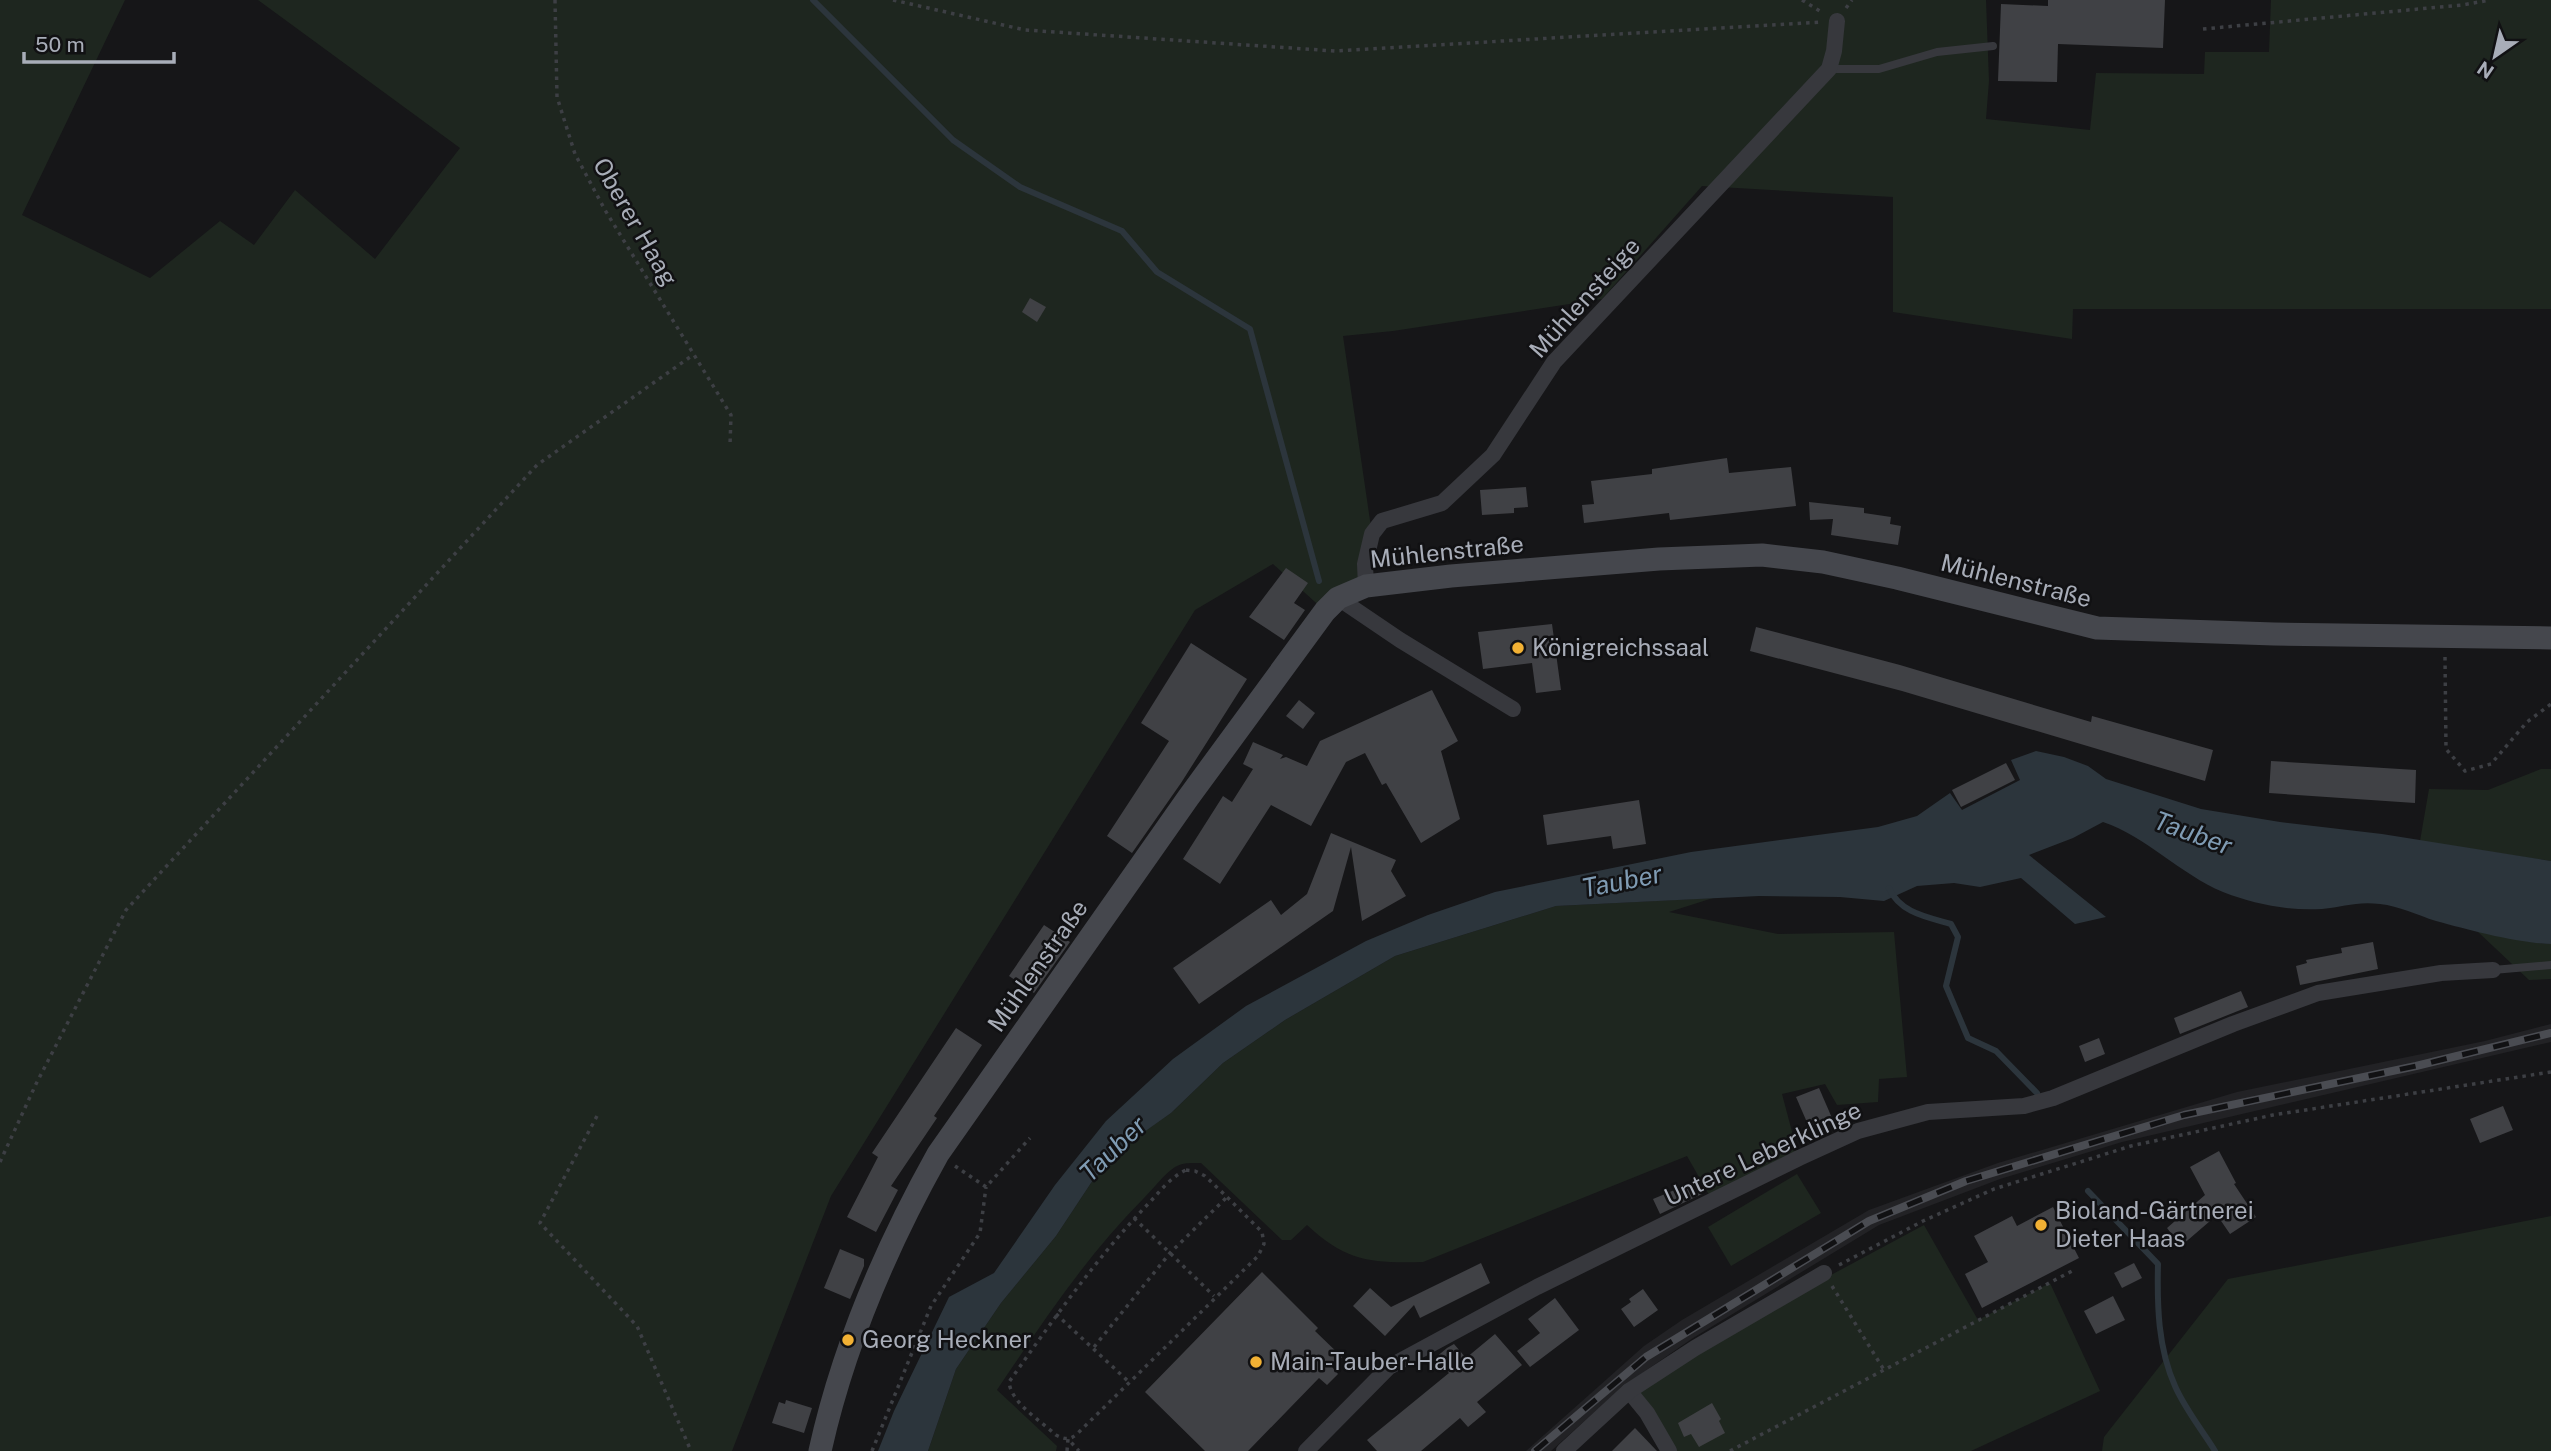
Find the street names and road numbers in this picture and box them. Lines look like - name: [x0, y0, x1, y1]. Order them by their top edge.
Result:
- street label: Oberer Haag: [588, 153, 684, 290]
- street label: Mühlensteige: [1523, 232, 1645, 363]
- street label: Mühlenstraße: [1369, 529, 1525, 573]
- street label: Mühlenstraße: [1938, 548, 2095, 612]
- street label: Mühlenstraße: [981, 894, 1093, 1037]
- street label: Untere Leberklinge: [1660, 1095, 1866, 1211]

